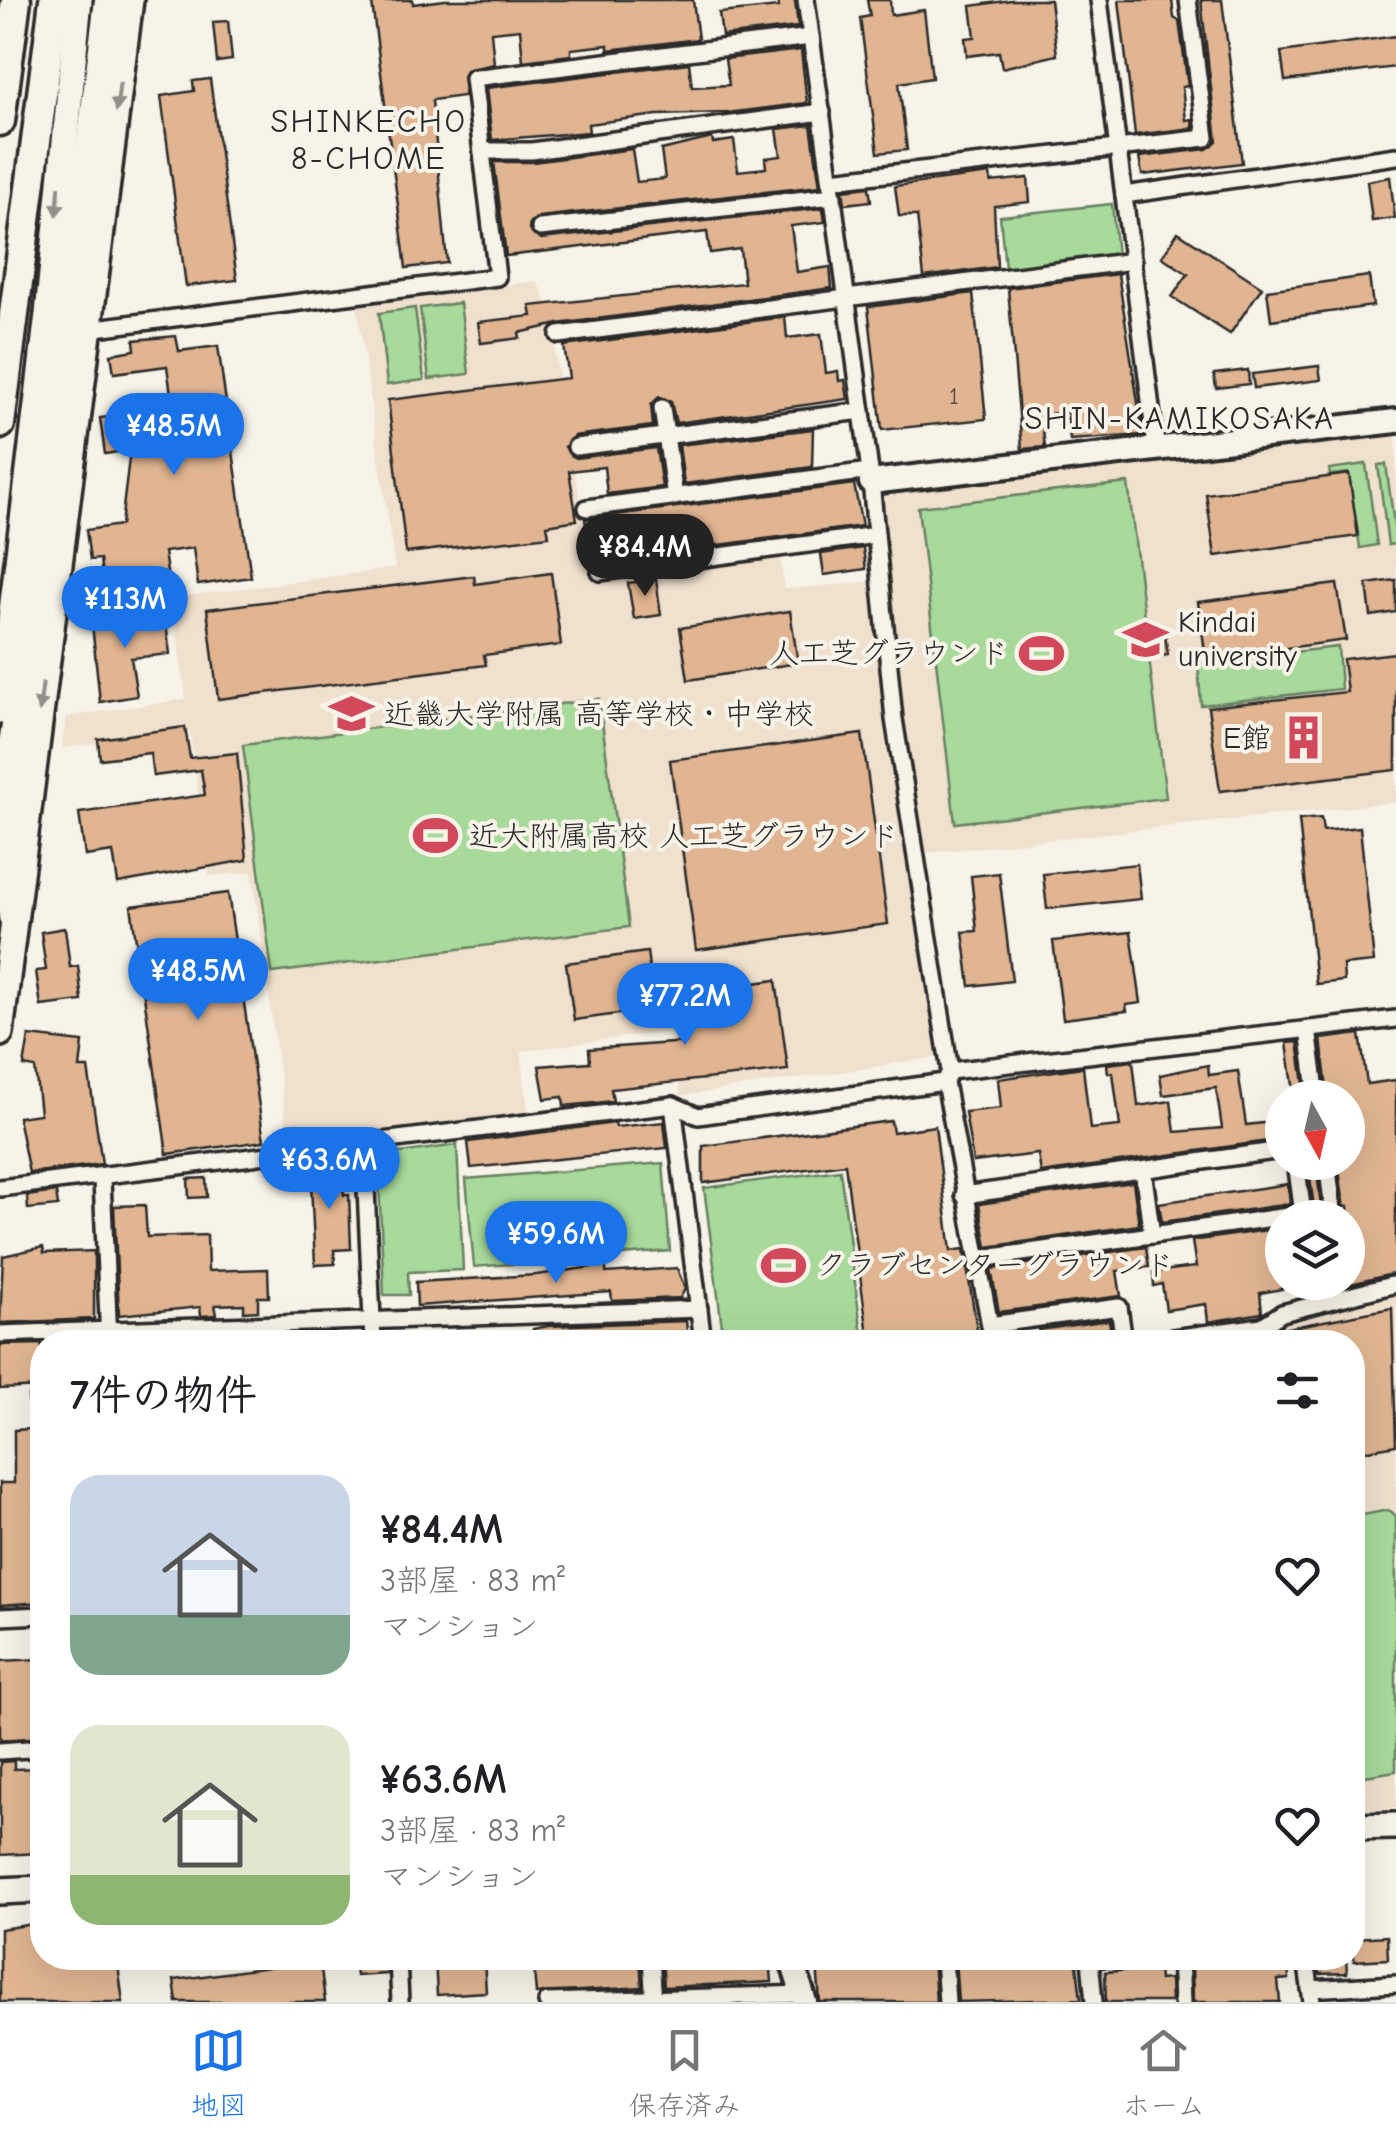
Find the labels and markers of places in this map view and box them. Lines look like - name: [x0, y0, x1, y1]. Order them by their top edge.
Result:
- pin: ¥48.5M: [93, 393, 255, 478]
- pin: ¥84.4M: [564, 514, 726, 599]
- pin: ¥113M: [55, 566, 195, 651]
- place label: Kindai university: [1178, 605, 1297, 674]
- school or university icon: Kindai university: [1121, 615, 1169, 663]
- sports icon: 人工芝グラウンド: [1018, 629, 1066, 677]
- place label: 人工芝グラウンド: [769, 636, 1009, 671]
- school or university icon: 近畿大学附属 高等学校・中学校: [327, 690, 375, 738]
- place label: 近畿大学附属 高等学校・中学校: [384, 697, 814, 732]
- building icon: E館: [1280, 714, 1328, 762]
- place label: E館: [1223, 721, 1271, 756]
- sports icon: 近大附属高校 人工芝グラウンド: [412, 812, 460, 860]
- place label: 近大附属高校 人工芝グラウンド: [469, 819, 899, 854]
- pin: ¥48.5M: [117, 938, 279, 1023]
- pin: ¥77.2M: [604, 963, 766, 1048]
- pin: ¥63.6M: [248, 1127, 410, 1212]
- pin: ¥59.6M: [475, 1201, 637, 1286]
- sports icon: クラブセンターグラウンド: [759, 1241, 807, 1289]
- place label: クラブセンターグラウンド: [816, 1248, 1174, 1283]

